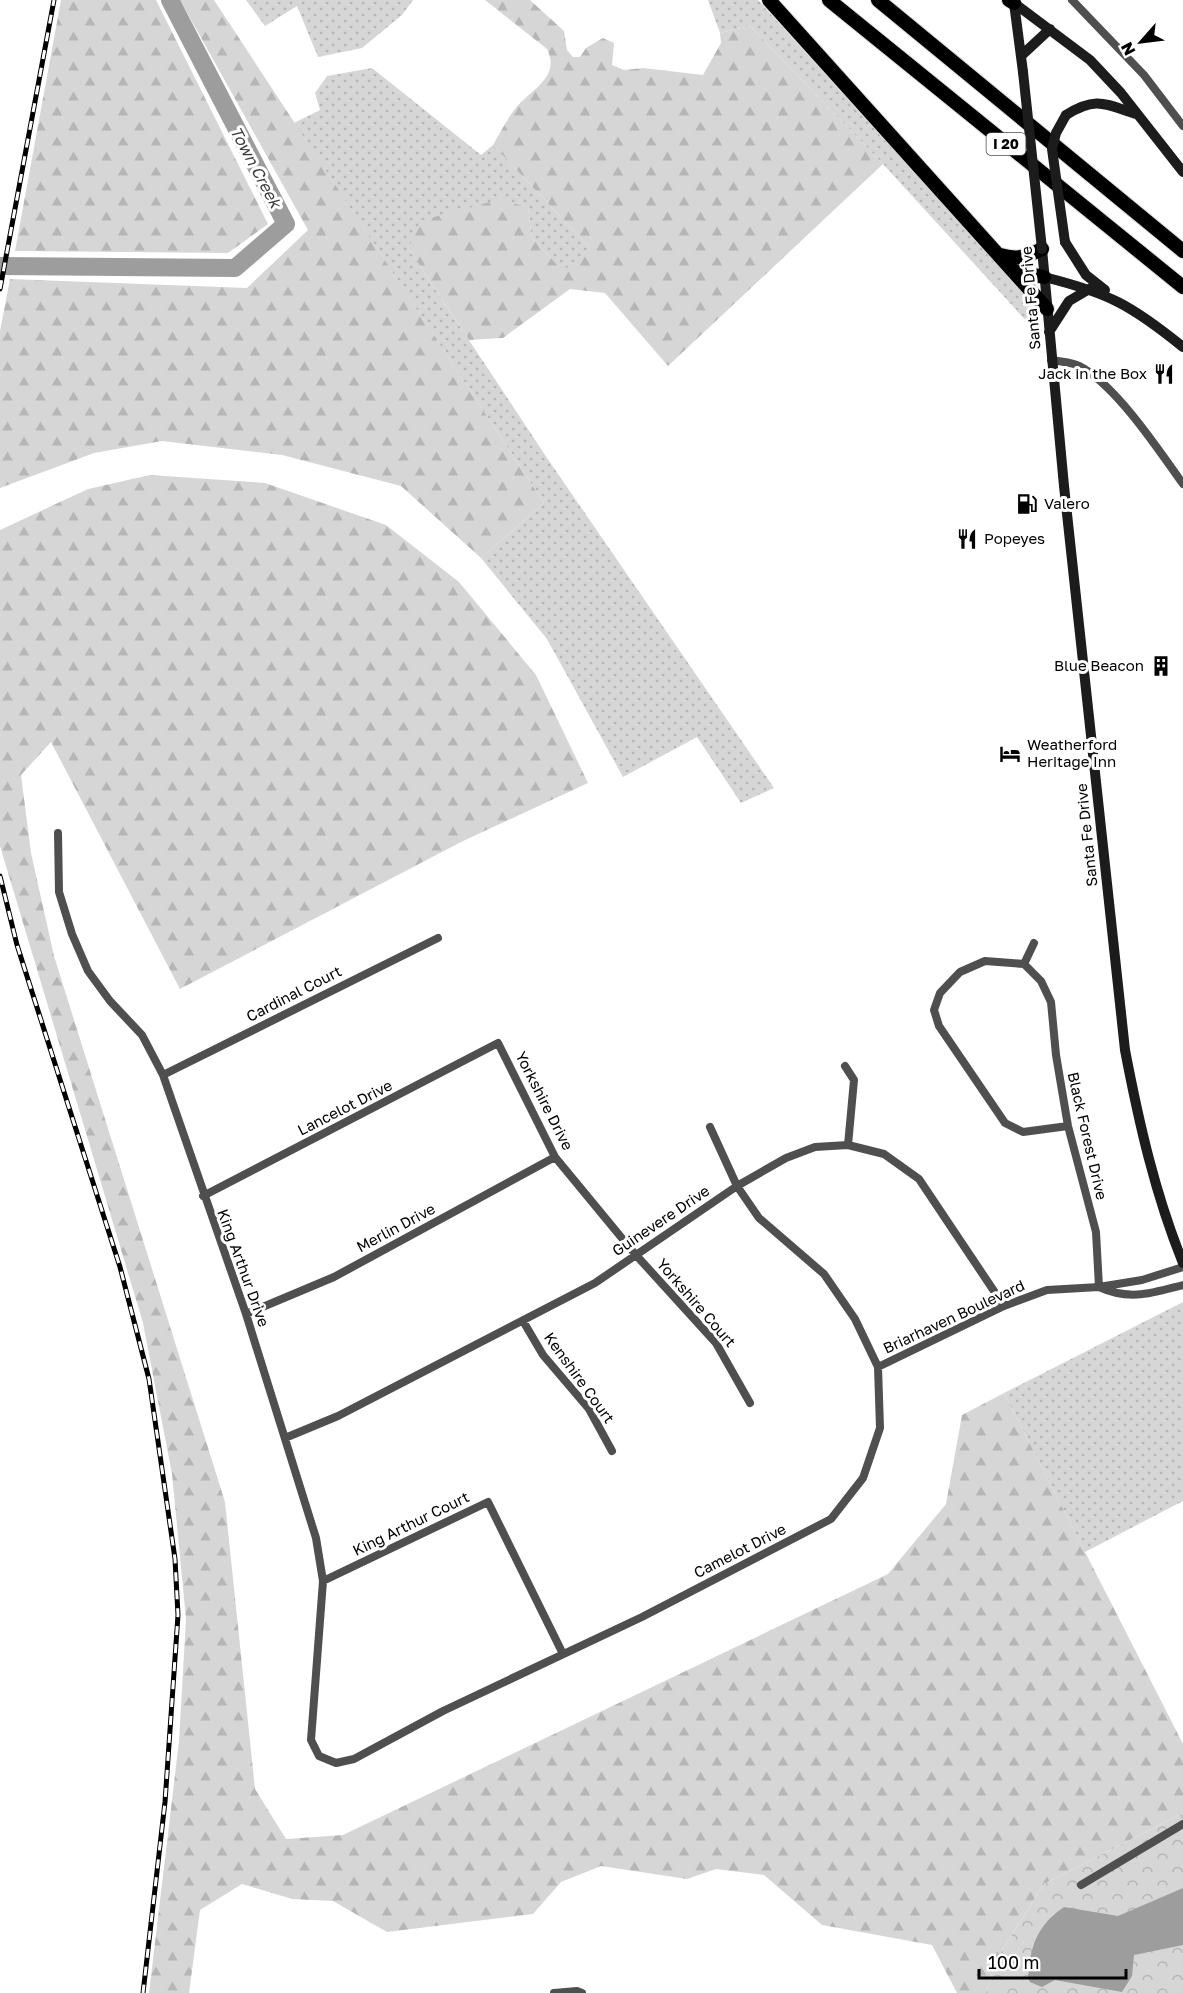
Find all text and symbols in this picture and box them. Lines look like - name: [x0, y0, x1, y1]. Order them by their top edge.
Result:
- north arrow: [1111, 12, 1171, 72]
- text: N: [1116, 39, 1139, 59]
- water label: Town Creek: [226, 123, 287, 213]
- road number: I 20: [986, 133, 1026, 155]
- street label: Santa Fe Drive: [1016, 245, 1043, 351]
- restaurant icon: Jack in the Box: [1152, 362, 1176, 386]
- place label: Jack in the Box: [1038, 364, 1147, 382]
- fuel station icon: Valero: [1015, 492, 1039, 516]
- place label: Valero: [1044, 494, 1090, 512]
- restaurant icon: Popeyes: [955, 527, 979, 551]
- place label: Popeyes: [984, 529, 1045, 547]
- building icon: Blue Beacon: [1149, 654, 1173, 678]
- place label: Blue Beacon: [1054, 656, 1144, 674]
- place label: Weatherford Heritage Inn: [1027, 735, 1117, 770]
- hotel icon: Weatherford Heritage Inn: [998, 742, 1022, 766]
- street label: Santa Fe Drive: [1072, 782, 1100, 888]
- street label: Cardinal Court: [243, 961, 344, 1025]
- street label: Yorkshire Drive: [512, 1048, 578, 1153]
- street label: Black Forest Drive: [1064, 1070, 1112, 1202]
- street label: Lancelot Drive: [294, 1075, 395, 1139]
- street label: Guinevere Drive: [608, 1181, 713, 1259]
- street label: Merlin Drive: [353, 1199, 438, 1255]
- street label: King Arthur Drive: [214, 1206, 274, 1329]
- street label: Yorkshire Court: [653, 1254, 740, 1350]
- street label: Briarhaven Boulevard: [880, 1275, 1027, 1357]
- street label: Kenshire Court: [541, 1329, 619, 1426]
- street label: King Arthur Court: [349, 1487, 472, 1559]
- street label: Camelot Drive: [690, 1519, 789, 1581]
- scale bar: [979, 1942, 1126, 1980]
- text: 100 m: [988, 1951, 1039, 1973]

